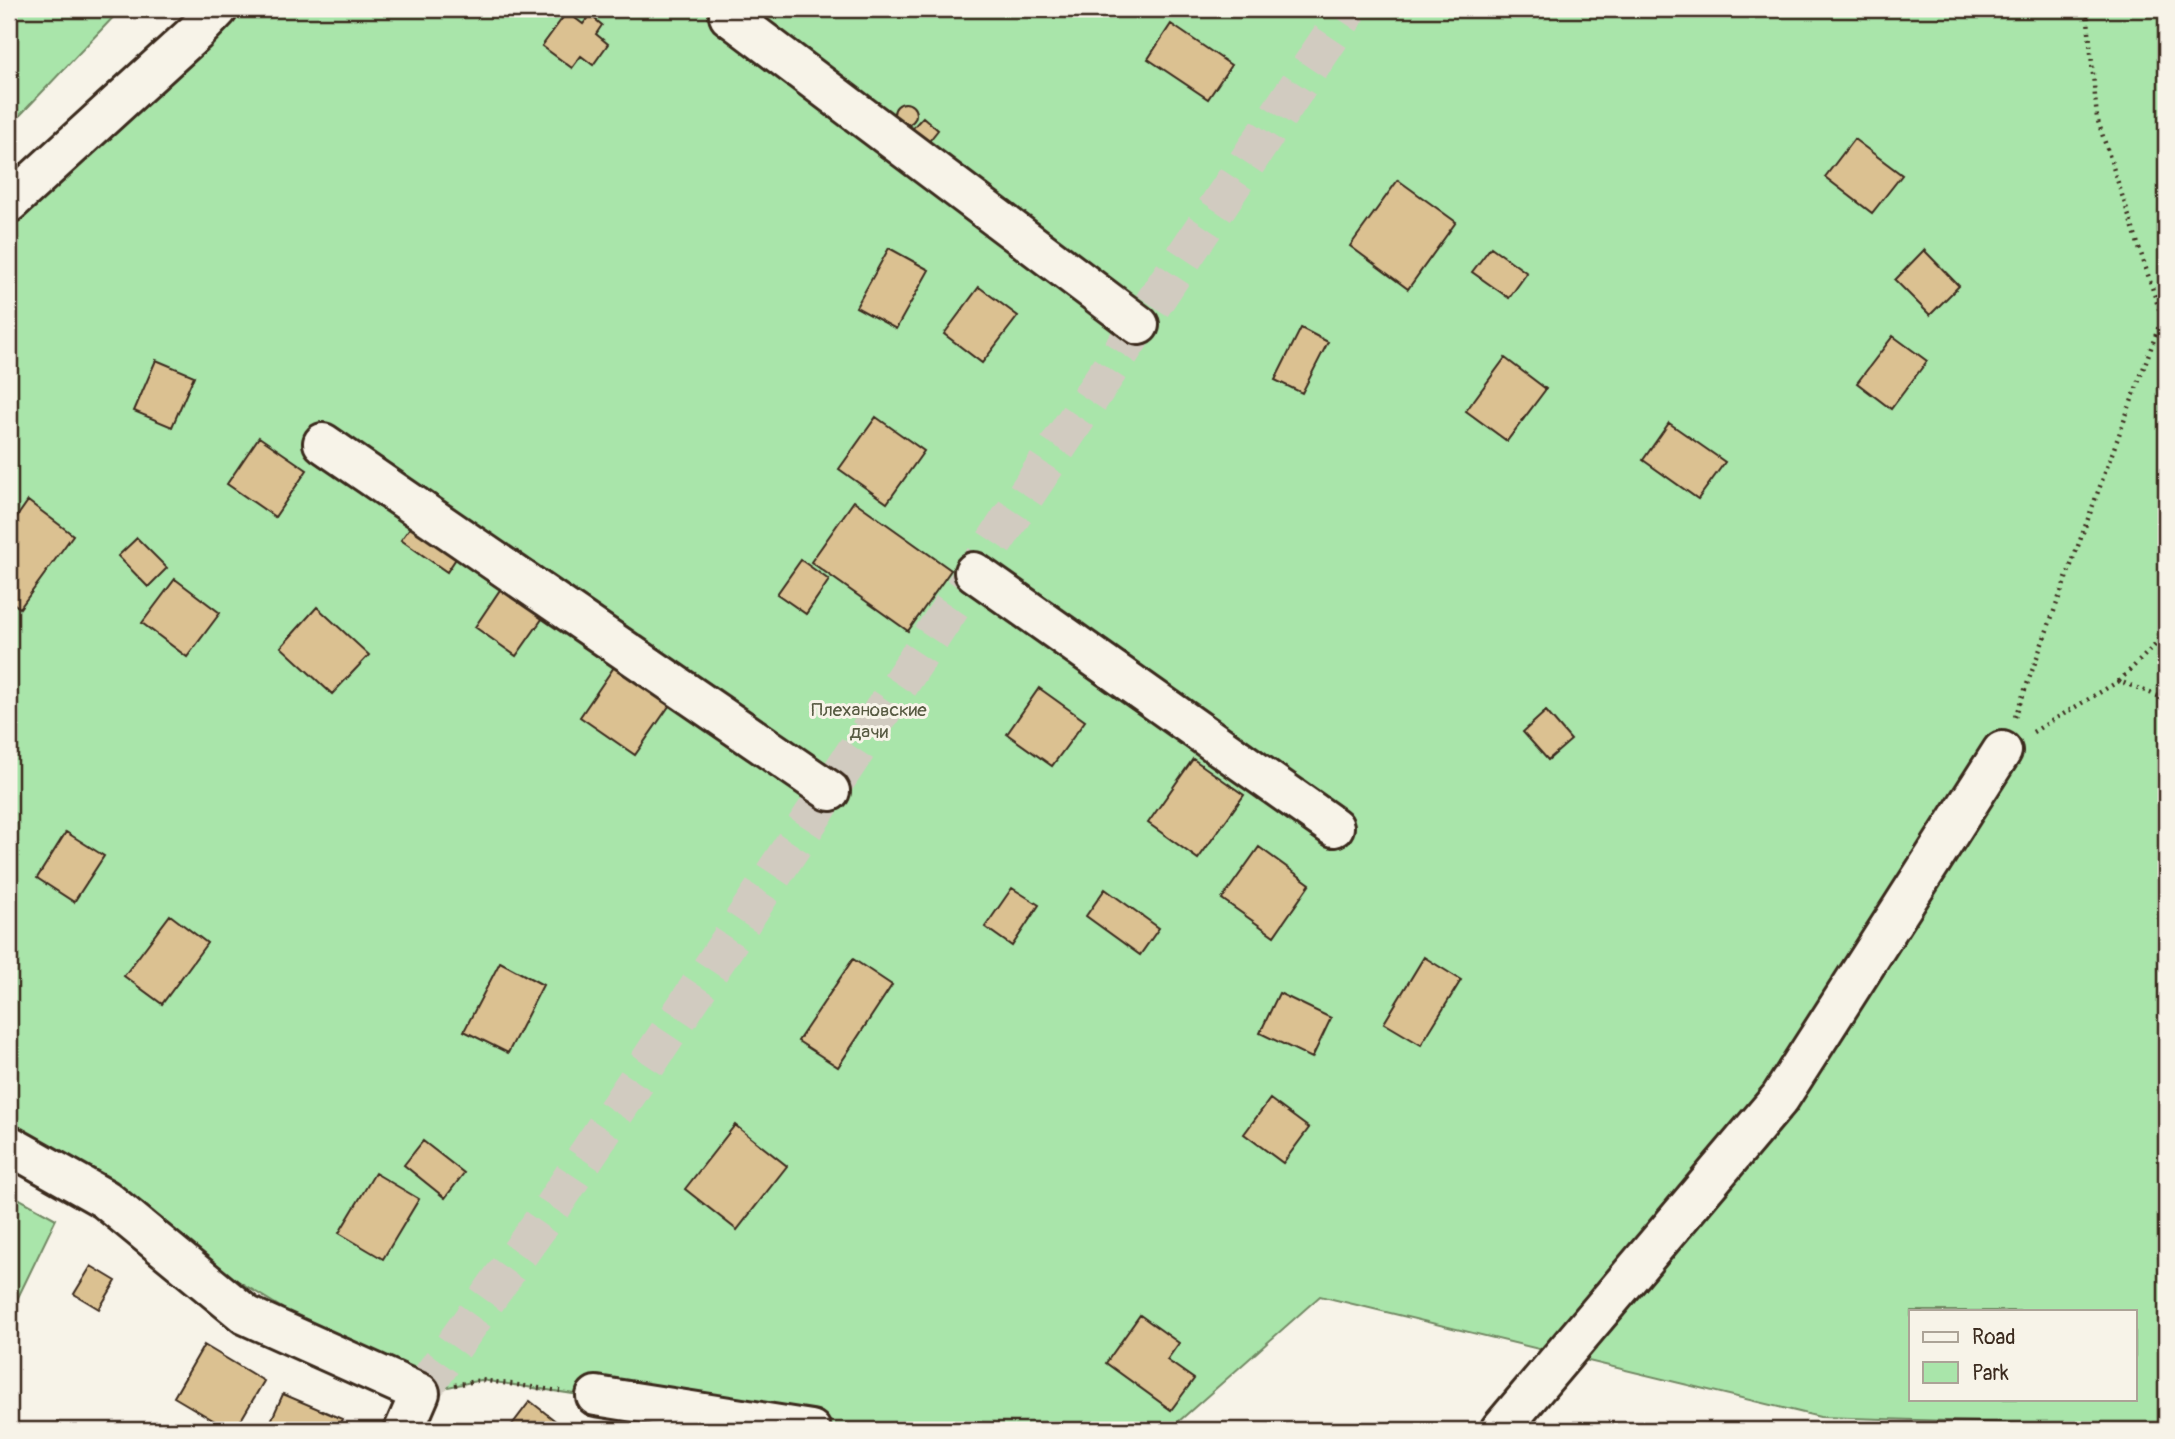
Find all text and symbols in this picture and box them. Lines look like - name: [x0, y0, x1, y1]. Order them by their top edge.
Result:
- park label: Плехановские дачи: [811, 698, 927, 744]
- legend: [1909, 1310, 2136, 1400]
- text: Road: [1972, 1324, 2016, 1351]
- text: Park: [1972, 1360, 2009, 1387]

